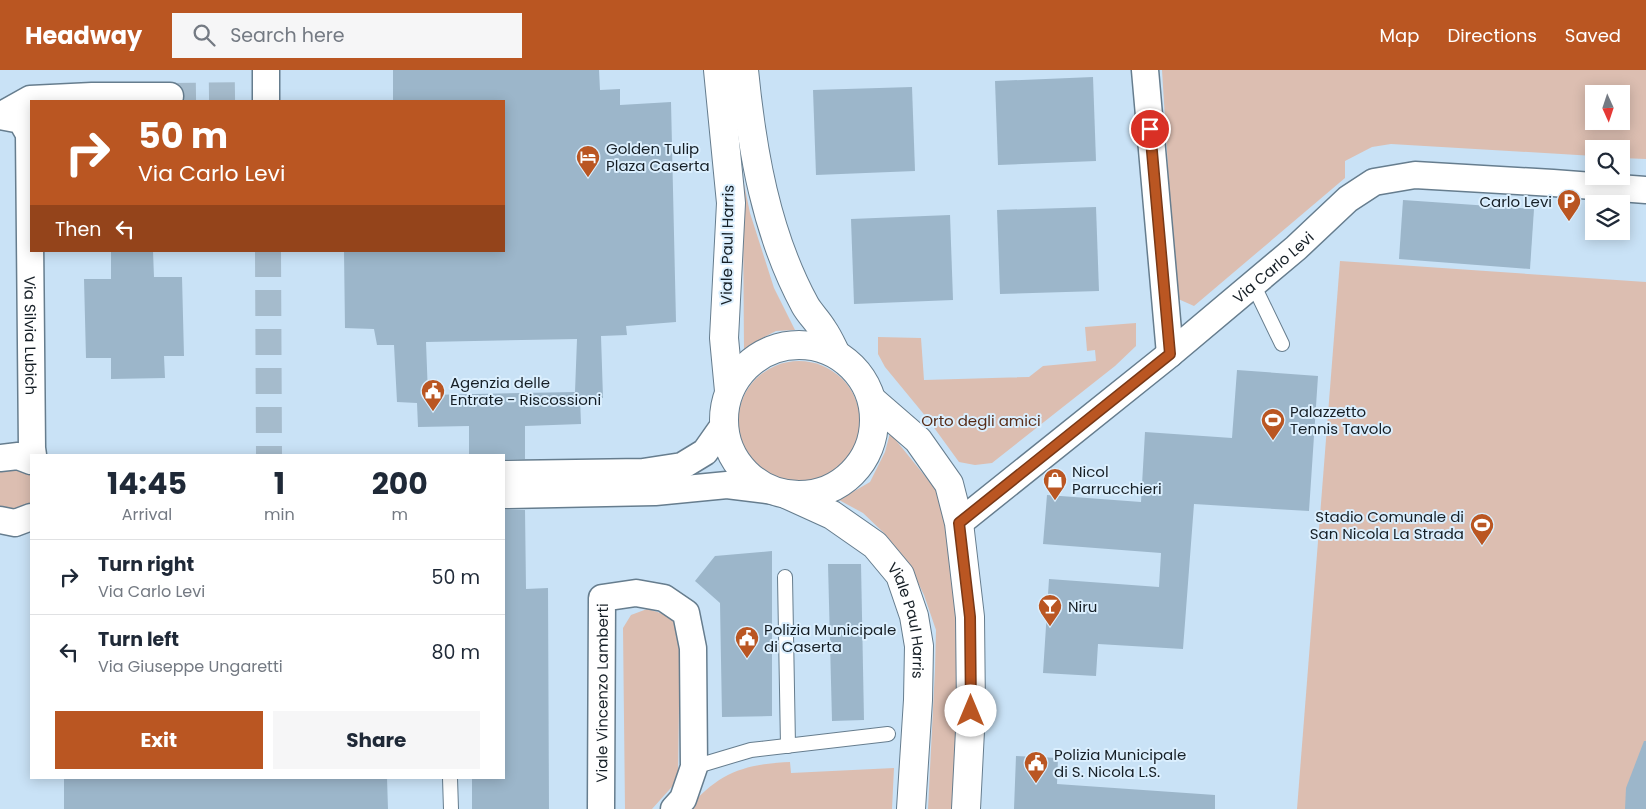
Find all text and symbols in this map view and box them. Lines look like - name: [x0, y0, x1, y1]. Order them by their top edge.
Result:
- search box: [172, 13, 522, 58]
- text: Headway: [25, 19, 142, 52]
- icon: search: [190, 21, 218, 49]
- text: Search here: [230, 22, 345, 49]
- text: Map: [1380, 23, 1419, 48]
- text: Directions: [1447, 23, 1537, 48]
- text: Saved: [1565, 23, 1621, 48]
- north arrow: [1585, 85, 1630, 130]
- map controls: [1585, 85, 1630, 240]
- pin: [1129, 108, 1171, 150]
- text: 50 m: [138, 111, 228, 160]
- icon: arrive: [1136, 115, 1164, 143]
- icon: right: [55, 120, 120, 185]
- place label: Golden Tulip Plaza Caserta: [606, 138, 710, 176]
- button: search: [1585, 140, 1630, 185]
- hotel icon: Golden Tulip Plaza Caserta: [575, 144, 601, 178]
- text: Via Carlo Levi: [138, 158, 285, 189]
- street label: Viale Paul Harris: [715, 185, 739, 305]
- parking icon: Carlo Levi: [1556, 188, 1582, 222]
- place label: Carlo Levi: [1480, 191, 1552, 212]
- button: layers: [1585, 195, 1630, 240]
- icon: left: [111, 215, 139, 243]
- text: Then: [55, 216, 101, 243]
- street label: Via Carlo Levi: [1228, 226, 1318, 308]
- street label: Via Silvia Lubich: [20, 276, 42, 395]
- place label: Agenzia delle Entrate - Riscossioni: [450, 372, 601, 410]
- public building icon: Agenzia delle Entrate - Riscossioni: [420, 378, 446, 412]
- place label: Palazzetto Tennis Tavolo: [1290, 401, 1392, 439]
- sports icon: Palazzetto Tennis Tavolo: [1260, 407, 1286, 441]
- park label: Orto degli amici: [921, 410, 1041, 431]
- place label: Nicol Parrucchieri: [1072, 461, 1162, 499]
- text: 14:45: [107, 462, 187, 505]
- text: 1: [274, 462, 285, 505]
- text: 200: [372, 462, 428, 505]
- shop icon: Nicol Parrucchieri: [1042, 467, 1068, 501]
- text: Arrival: [122, 503, 172, 526]
- text: min: [264, 503, 295, 526]
- text: m: [392, 503, 408, 526]
- place label: Stadio Comunale di San Nicola La Strada: [1310, 506, 1464, 544]
- sports icon: Stadio Comunale di San Nicola La Strada: [1469, 512, 1495, 546]
- text: Turn right: [98, 551, 194, 578]
- street label: Viale Paul Harris: [883, 557, 930, 679]
- icon: right: [55, 563, 83, 591]
- text: 50 m: [431, 564, 480, 591]
- text: Via Carlo Levi: [98, 580, 205, 603]
- bar icon: Niru: [1037, 593, 1063, 627]
- place label: Niru: [1068, 596, 1097, 617]
- street label: Viale Vincenzo Lamberti: [591, 603, 612, 783]
- place label: Polizia Municipale di Caserta: [764, 619, 896, 657]
- public building icon: Polizia Municipale di Caserta: [734, 625, 760, 659]
- text: Turn left: [98, 626, 179, 653]
- icon: left: [55, 638, 83, 666]
- text: 80 m: [431, 639, 480, 666]
- text: Via Giuseppe Ungaretti: [98, 655, 283, 678]
- position arrow: [944, 684, 996, 736]
- button: Exit: [55, 711, 263, 769]
- button: Share: [273, 711, 480, 769]
- place label: Polizia Municipale di S. Nicola L.S.: [1054, 744, 1186, 782]
- public building icon: Polizia Municipale di S. Nicola L.S.: [1023, 750, 1049, 784]

